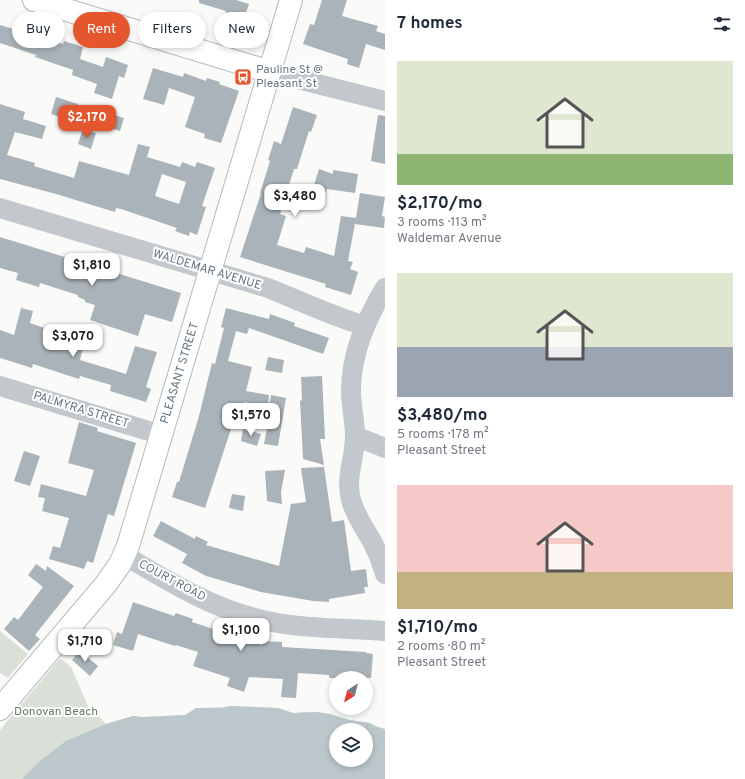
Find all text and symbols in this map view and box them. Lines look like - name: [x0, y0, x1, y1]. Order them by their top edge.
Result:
- chip: Buy: [12, 12, 65, 48]
- chip: Rent: [73, 12, 130, 48]
- chip: Filters: [138, 12, 206, 48]
- chip: New: [214, 12, 269, 48]
- text: 7 homes: [397, 13, 463, 35]
- icon: filters: [711, 13, 733, 35]
- place label: Pauline St @ Pleasant St: [256, 62, 323, 92]
- bus stop icon: Pauline St @ Pleasant St: [233, 67, 253, 87]
- icon: home: [529, 87, 601, 159]
- pin: $2,170: [54, 105, 120, 139]
- text: $2,170: [67, 110, 107, 126]
- pin: $3,480: [262, 184, 328, 218]
- text: $3,480: [273, 189, 317, 205]
- text: $2,170/mo: [397, 193, 483, 215]
- text: 3 rooms · 113 m²: [397, 215, 487, 231]
- text: Waldemar Avenue: [397, 231, 501, 247]
- street label: WALDEMAR AVENUE: [151, 246, 263, 294]
- pin: $1,810: [59, 253, 125, 287]
- text: $1,810: [73, 258, 111, 274]
- icon: home: [529, 299, 601, 371]
- street label: PLEASANT STREET: [157, 320, 203, 426]
- pin: $3,070: [40, 324, 106, 358]
- text: $3,070: [52, 329, 94, 345]
- street label: PALMYRA STREET: [31, 388, 131, 432]
- pin: $1,570: [218, 403, 284, 437]
- text: $3,480/mo: [397, 405, 487, 427]
- text: $1,570: [231, 408, 271, 424]
- text: 5 rooms · 178 m²: [397, 427, 489, 443]
- text: Pleasant Street: [397, 443, 486, 459]
- icon: home: [529, 511, 601, 583]
- street label: COURT ROAD: [136, 557, 208, 605]
- text: $1,710/mo: [397, 617, 478, 639]
- pin: $1,100: [208, 618, 274, 652]
- text: $1,100: [222, 623, 260, 639]
- pin: $1,710: [52, 629, 118, 663]
- text: $1,710: [67, 634, 103, 650]
- text: 2 rooms · 80 m²: [397, 639, 486, 655]
- text: Pleasant Street: [397, 655, 486, 671]
- north arrow: [329, 671, 373, 715]
- map controls: [329, 671, 373, 767]
- park label: Donovan Beach: [14, 704, 98, 720]
- button: layers: [329, 723, 373, 767]

